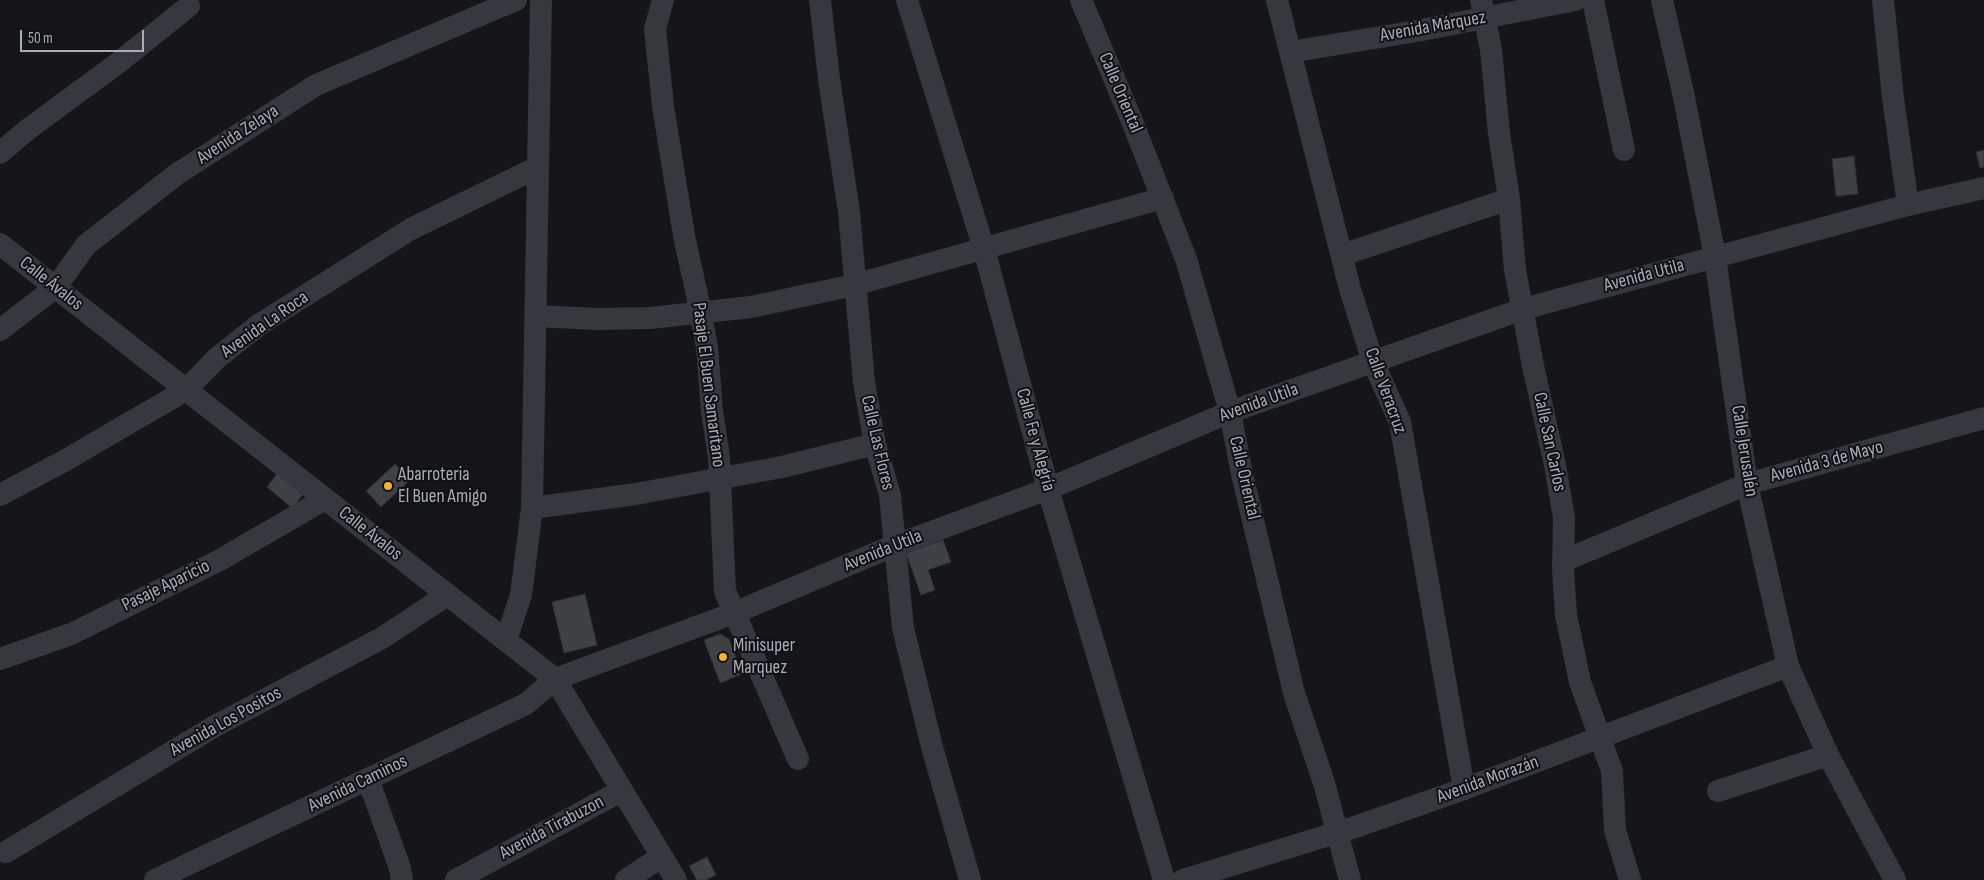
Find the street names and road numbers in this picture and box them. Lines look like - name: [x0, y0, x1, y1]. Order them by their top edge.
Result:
- street label: Avenida Márquez: [1378, 7, 1488, 47]
- street label: Calle Oriental: [1093, 50, 1147, 136]
- street label: Avenida Zelaya: [193, 100, 283, 170]
- street label: Calle Ávalos: [15, 252, 87, 316]
- street label: Avenida Utila: [1601, 254, 1687, 298]
- street label: Avenida La Roca: [217, 287, 313, 363]
- street label: Pasaje El Buen Samaritano: [687, 301, 729, 469]
- street label: Calle Veracruz: [1359, 345, 1411, 437]
- street label: Avenida Utila: [1216, 378, 1302, 428]
- street label: Calle Fe y Alegría: [1010, 386, 1060, 494]
- street label: Calle San Carlos: [1527, 391, 1571, 493]
- street label: Calle Las Flores: [855, 393, 899, 493]
- street label: Calle Jerusalén: [1726, 404, 1762, 498]
- street label: Calle Oriental: [1223, 434, 1265, 522]
- street label: Avenida 3 de Mayo: [1768, 436, 1886, 488]
- street label: Calle Ávalos: [334, 502, 406, 566]
- street label: Avenida Utila: [841, 525, 925, 577]
- street label: Pasaje Aparicio: [118, 555, 214, 617]
- street label: Avenida Los Positos: [166, 682, 286, 762]
- street label: Avenida Caminos: [305, 750, 411, 818]
- street label: Avenida Morazán: [1434, 751, 1542, 809]
- street label: Avenida Tirabuzon: [496, 791, 608, 865]

